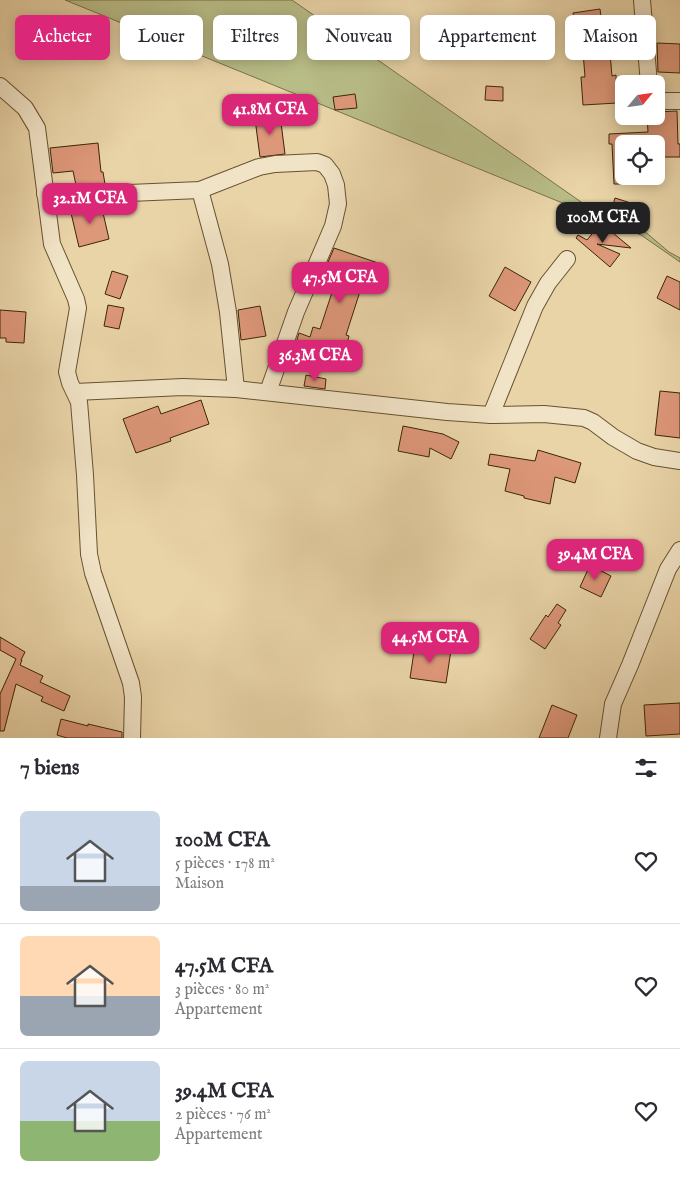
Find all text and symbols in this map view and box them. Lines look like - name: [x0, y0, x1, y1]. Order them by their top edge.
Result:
- chip: Acheter: [15, 15, 110, 60]
- chip: Louer: [120, 15, 203, 60]
- chip: Filtres: [213, 15, 297, 60]
- chip: Nouveau: [307, 15, 410, 60]
- chip: Appartement: [420, 15, 555, 60]
- chip: Maison: [565, 15, 656, 60]
- north arrow: [615, 75, 665, 125]
- map controls: [615, 75, 665, 185]
- pin: 41.8M CFA: [213, 94, 327, 136]
- text: 41.8M CFA: [233, 100, 307, 120]
- button: locate: [615, 135, 665, 185]
- pin: 32.1M CFA: [33, 182, 147, 225]
- text: 32.1M CFA: [53, 189, 127, 209]
- pin: 100M CFA: [551, 202, 655, 244]
- text: 100M CFA: [567, 208, 639, 228]
- pin: 47.5M CFA: [283, 262, 397, 304]
- text: 47.5M CFA: [303, 268, 377, 288]
- pin: 36.3M CFA: [258, 340, 372, 382]
- text: 36.3M CFA: [279, 346, 351, 366]
- pin: 39.4M CFA: [538, 538, 652, 581]
- text: 39.4M CFA: [558, 545, 632, 565]
- pin: 44.5M CFA: [373, 622, 487, 664]
- text: 44.5M CFA: [392, 628, 468, 648]
- icon: filters: [632, 754, 660, 782]
- text: 7 biens: [20, 755, 79, 782]
- text: 100M CFA: [175, 827, 270, 854]
- icon: home: [60, 831, 120, 891]
- icon: heart: [632, 847, 660, 875]
- text: 5 pièces · 178 m²: [175, 854, 275, 874]
- text: Maison: [175, 874, 224, 894]
- text: 47.5M CFA: [175, 953, 273, 980]
- icon: home: [60, 956, 120, 1016]
- icon: heart: [632, 972, 660, 1000]
- text: 3 pièces · 80 m²: [175, 980, 269, 1000]
- text: Appartement: [175, 1000, 262, 1020]
- text: 39.4M CFA: [175, 1078, 273, 1105]
- icon: home: [60, 1081, 120, 1141]
- icon: heart: [632, 1097, 660, 1125]
- text: 2 pièces · 76 m²: [175, 1105, 271, 1125]
- text: Appartement: [175, 1125, 262, 1145]

